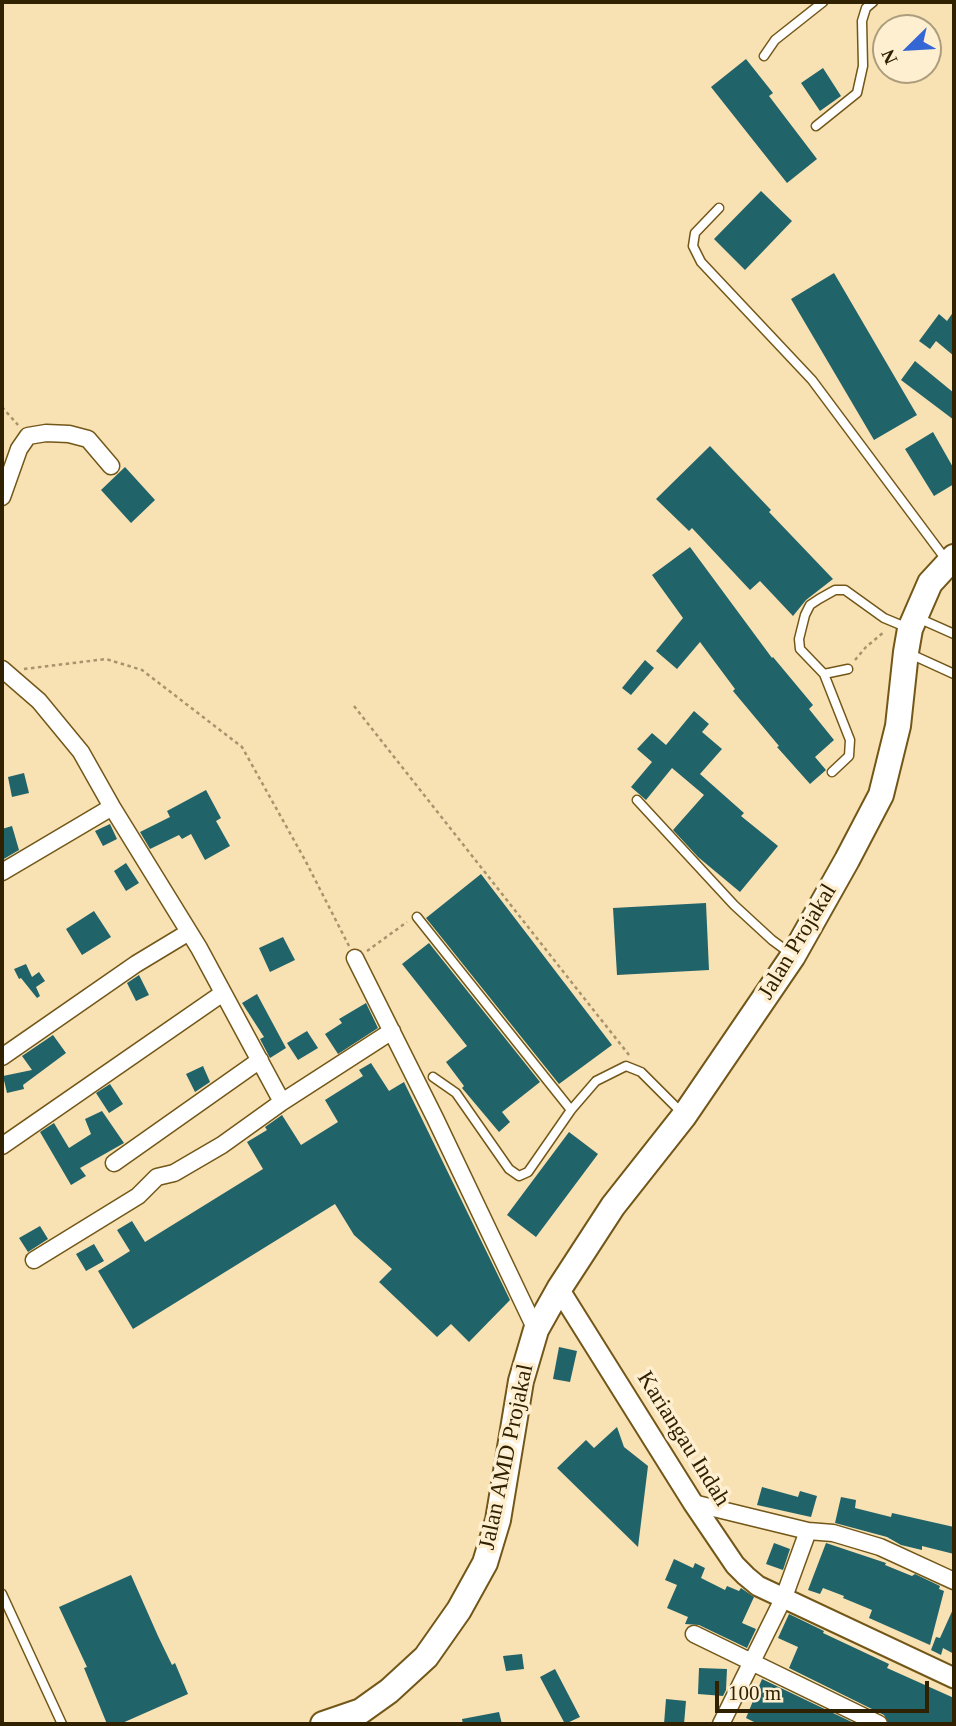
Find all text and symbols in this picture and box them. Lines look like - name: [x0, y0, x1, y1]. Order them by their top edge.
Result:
- north arrow: [872, 14, 942, 84]
- text: N: [877, 46, 902, 67]
- street label: Jalan Projakal: [753, 879, 843, 1005]
- street label: Jalan AMD Projakal: [474, 1362, 540, 1552]
- street label: Kariangau Indah: [631, 1366, 735, 1512]
- scale bar: [718, 1666, 932, 1710]
- text: 100 m: [728, 1681, 781, 1705]

